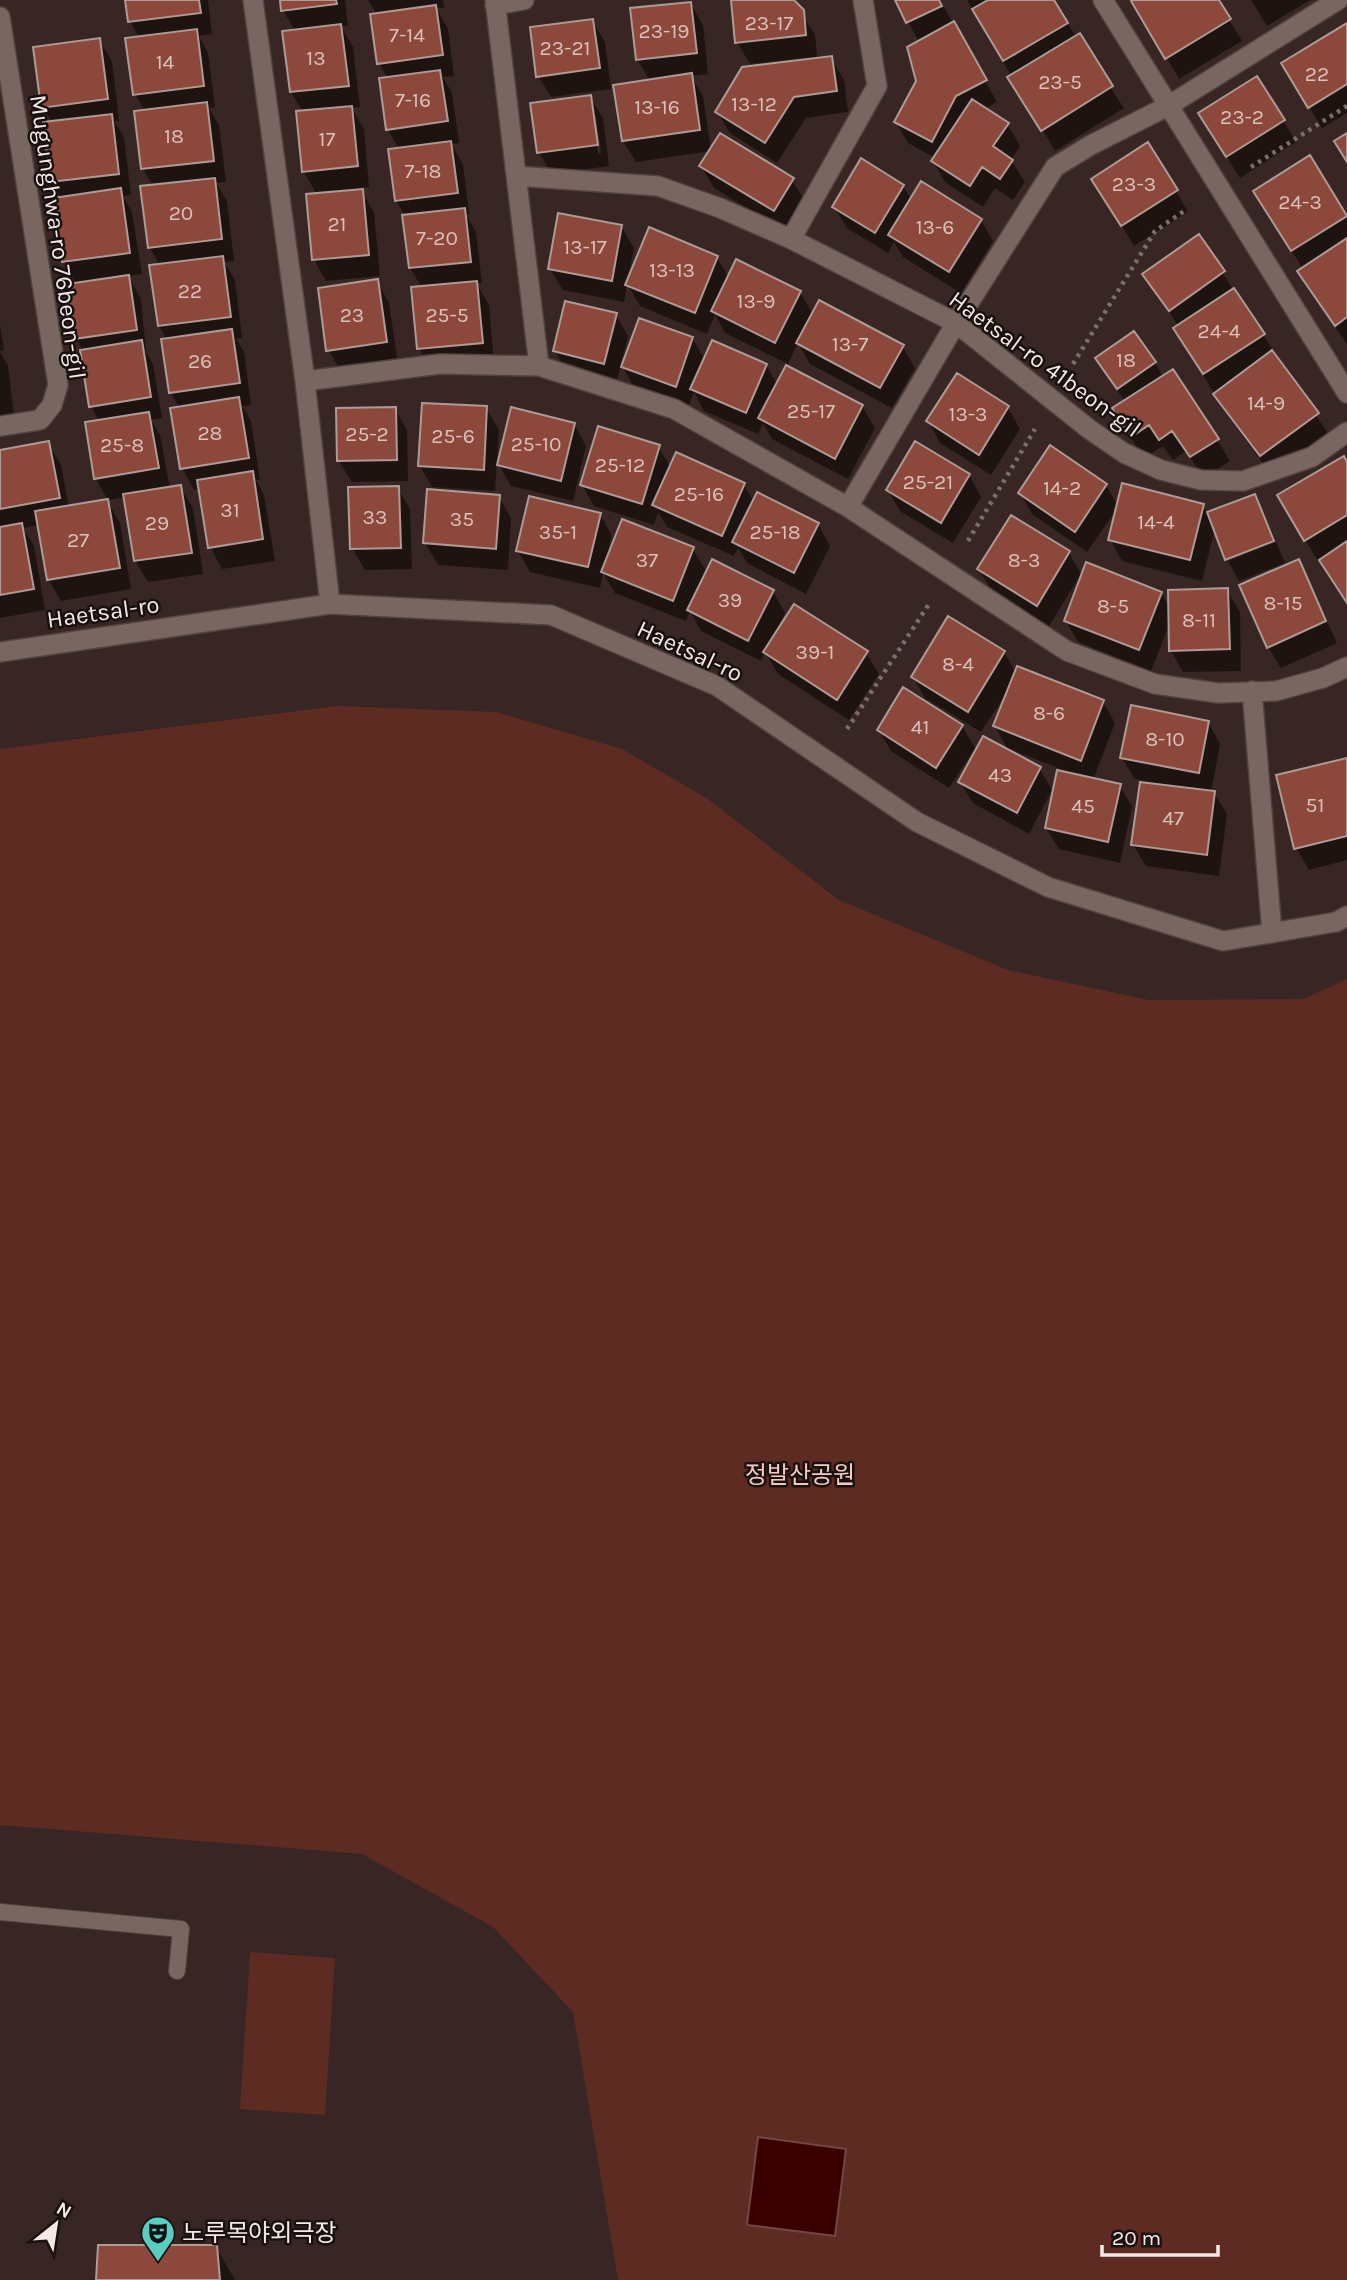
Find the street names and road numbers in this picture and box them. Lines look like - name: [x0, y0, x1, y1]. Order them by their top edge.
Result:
- street label: Mugunghwa-ro 76beon-gil: [24, 93, 92, 381]
- street label: Haetsal-ro 41beon-gil: [944, 285, 1146, 443]
- street label: Haetsal-ro: [45, 590, 161, 634]
- street label: Haetsal-ro: [633, 614, 747, 688]

